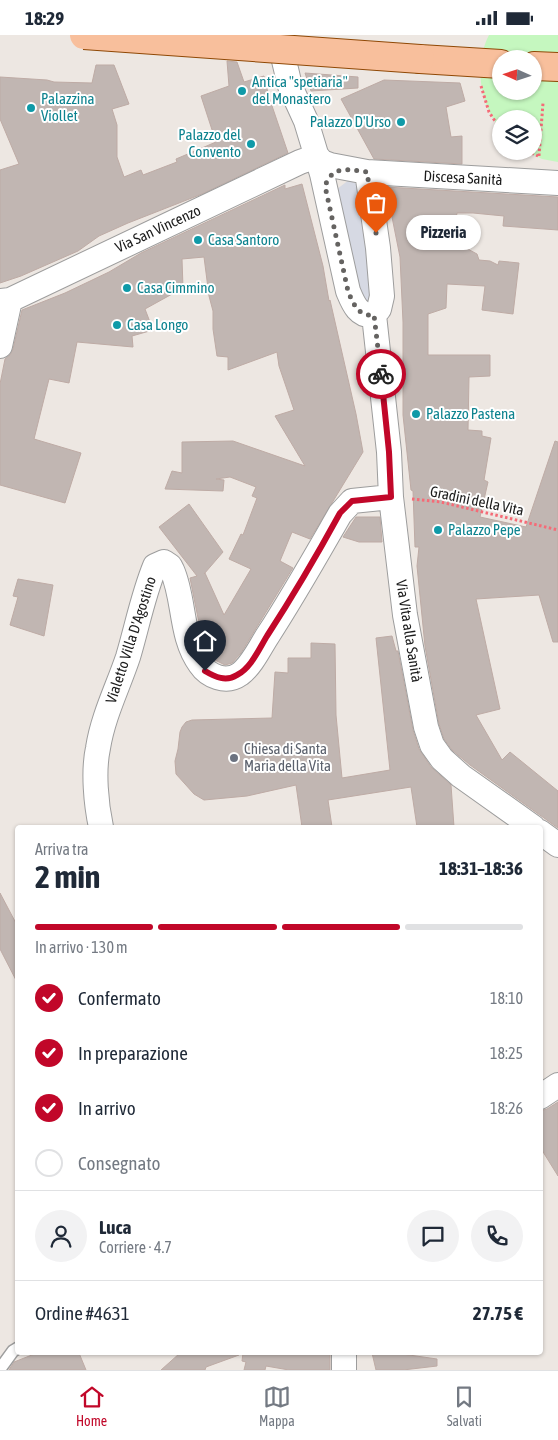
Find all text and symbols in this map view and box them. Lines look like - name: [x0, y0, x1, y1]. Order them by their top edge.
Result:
- text: 18:29: [25, 7, 64, 29]
- north arrow: [492, 50, 542, 100]
- map controls: [492, 50, 542, 160]
- place label: Antica "spetiaria" del Monastero: [252, 73, 348, 107]
- marker: Antica "spetiaria" del Monastero: [236, 85, 248, 97]
- place label: Palazzina Viollet: [41, 90, 95, 124]
- marker: Palazzina Viollet: [25, 102, 37, 114]
- button: layers: [492, 110, 542, 160]
- place label: Palazzo D'Urso: [310, 113, 391, 130]
- marker: Palazzo D'Urso: [395, 116, 407, 128]
- place label: Palazzo del Convento: [178, 126, 241, 160]
- marker: Palazzo del Convento: [245, 138, 257, 150]
- street label: Discesa Sanità: [423, 167, 503, 188]
- pin: [355, 182, 397, 233]
- icon: bag: [362, 189, 390, 217]
- street label: Via San Vincenzo: [112, 201, 203, 256]
- callout: Pizzeria: [406, 215, 481, 251]
- text: Pizzeria: [421, 223, 466, 241]
- place label: Casa Santoro: [208, 231, 279, 248]
- marker: Casa Santoro: [192, 234, 204, 246]
- place label: Casa Cimmino: [137, 279, 215, 296]
- marker: Casa Cimmino: [121, 282, 133, 294]
- place label: Casa Longo: [127, 316, 188, 333]
- marker: Casa Longo: [111, 319, 123, 331]
- courier: [356, 349, 406, 399]
- icon: bike: [367, 360, 395, 388]
- place label: Palazzo Pastena: [426, 405, 515, 422]
- marker: Palazzo Pastena: [410, 408, 422, 420]
- street label: Gradini della Vita: [429, 482, 526, 519]
- place label: Palazzo Pepe: [448, 521, 521, 538]
- marker: Palazzo Pepe: [432, 524, 444, 536]
- street label: Vialetto Villa D'Agostino: [102, 574, 159, 706]
- street label: Via Vita alla Sanità: [393, 579, 426, 683]
- pin: [184, 620, 226, 671]
- icon: home: [191, 627, 219, 655]
- place label: Chiesa di Santa Maria della Vita: [244, 740, 331, 774]
- marker: Chiesa di Santa Maria della Vita: [228, 752, 240, 764]
- text: Arriva tra: [35, 840, 88, 858]
- text: 18:31–18:36: [439, 857, 523, 879]
- text: 2 min: [35, 858, 100, 895]
- text: In arrivo · 130 m: [35, 938, 128, 956]
- icon: check: [35, 984, 63, 1012]
- text: Confermato: [78, 987, 161, 1009]
- text: 18:10: [490, 989, 523, 1007]
- icon: check: [35, 1039, 63, 1067]
- text: In preparazione: [78, 1042, 188, 1064]
- text: 18:25: [490, 1044, 523, 1062]
- icon: check: [35, 1094, 63, 1122]
- text: In arrivo: [78, 1097, 136, 1119]
- text: 18:26: [490, 1099, 523, 1117]
- text: Consegnato: [78, 1152, 160, 1174]
- button: person: [35, 1210, 87, 1262]
- button: chat: [407, 1210, 459, 1262]
- button: phone: [471, 1210, 523, 1262]
- text: Luca: [99, 1216, 131, 1238]
- text: Corriere · 4.7: [99, 1238, 172, 1256]
- text: Ordine #4631: [35, 1302, 130, 1324]
- text: 27.75 €: [473, 1302, 523, 1324]
- tab: Home: [76, 1383, 107, 1429]
- tab: Mappa: [259, 1383, 295, 1429]
- tab: Salvati: [447, 1383, 482, 1429]

